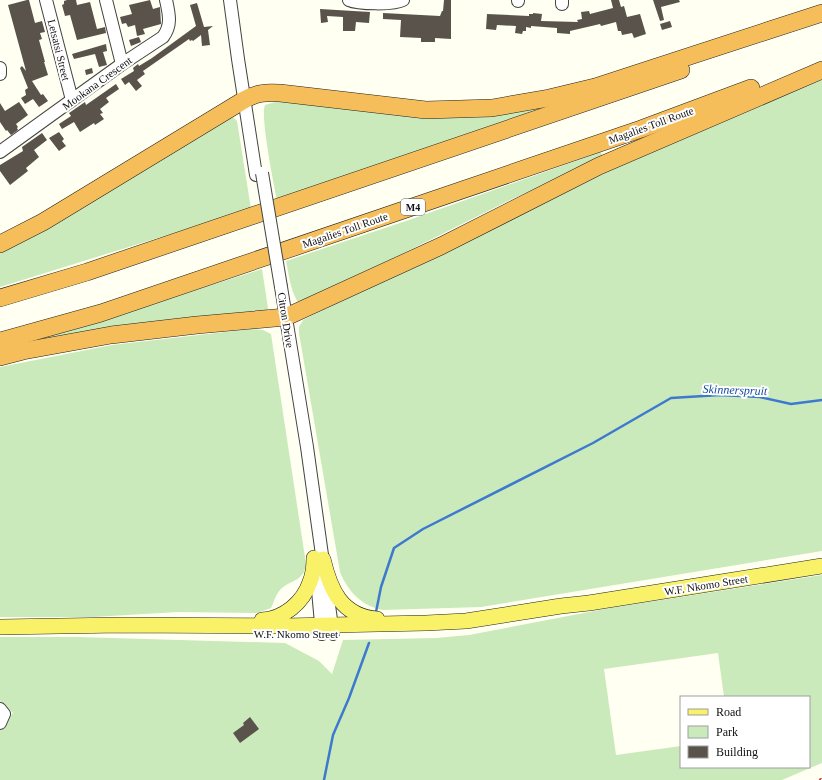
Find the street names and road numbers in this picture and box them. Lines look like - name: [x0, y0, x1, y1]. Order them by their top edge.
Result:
- street label: Letsatsi Street: [46, 18, 72, 82]
- street label: Mookana Crescent: [60, 54, 134, 112]
- street label: Magalies Toll Route: [607, 104, 695, 146]
- road number: M4: [401, 199, 425, 215]
- street label: Magalies Toll Route: [301, 210, 389, 250]
- street label: Citron Drive: [276, 291, 296, 349]
- street label: W.F. Nkomo Street: [663, 572, 749, 598]
- street label: W.F. Nkomo Street: [254, 628, 338, 640]

